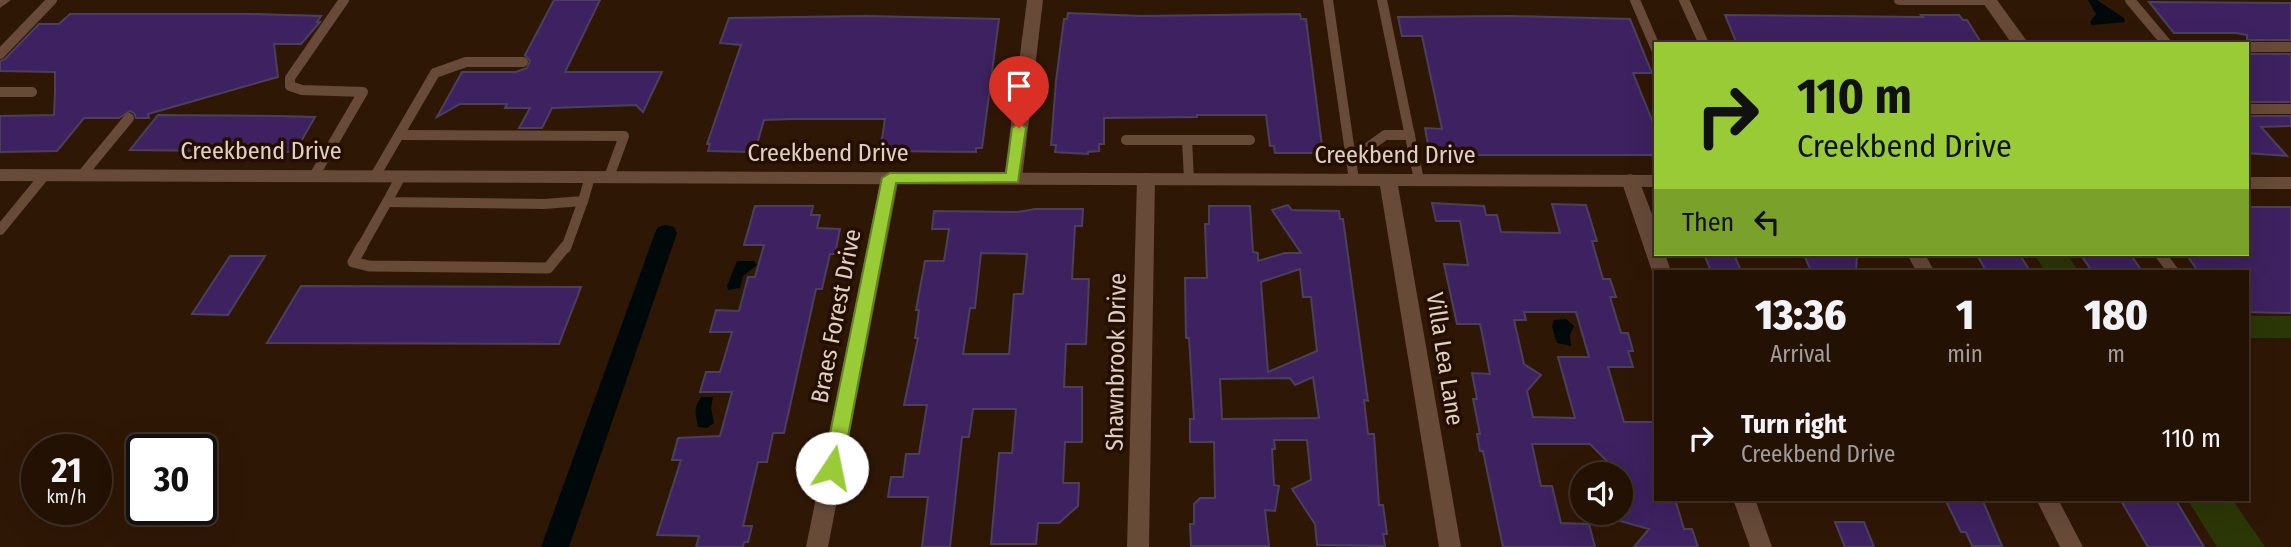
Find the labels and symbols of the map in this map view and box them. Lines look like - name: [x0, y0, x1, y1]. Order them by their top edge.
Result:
- pin: [989, 56, 1049, 128]
- street label: Creekbend Drive: [180, 137, 342, 165]
- street label: Creekbend Drive: [747, 139, 909, 167]
- street label: Creekbend Drive: [1314, 141, 1476, 169]
- street label: Braes Forest Drive: [805, 227, 867, 405]
- street label: Shawnbrook Drive: [1100, 273, 1132, 451]
- street label: Villa Lea Lane: [1421, 291, 1469, 427]
- position arrow: [795, 431, 869, 505]
- speed limit sign: 30: [126, 434, 217, 525]

